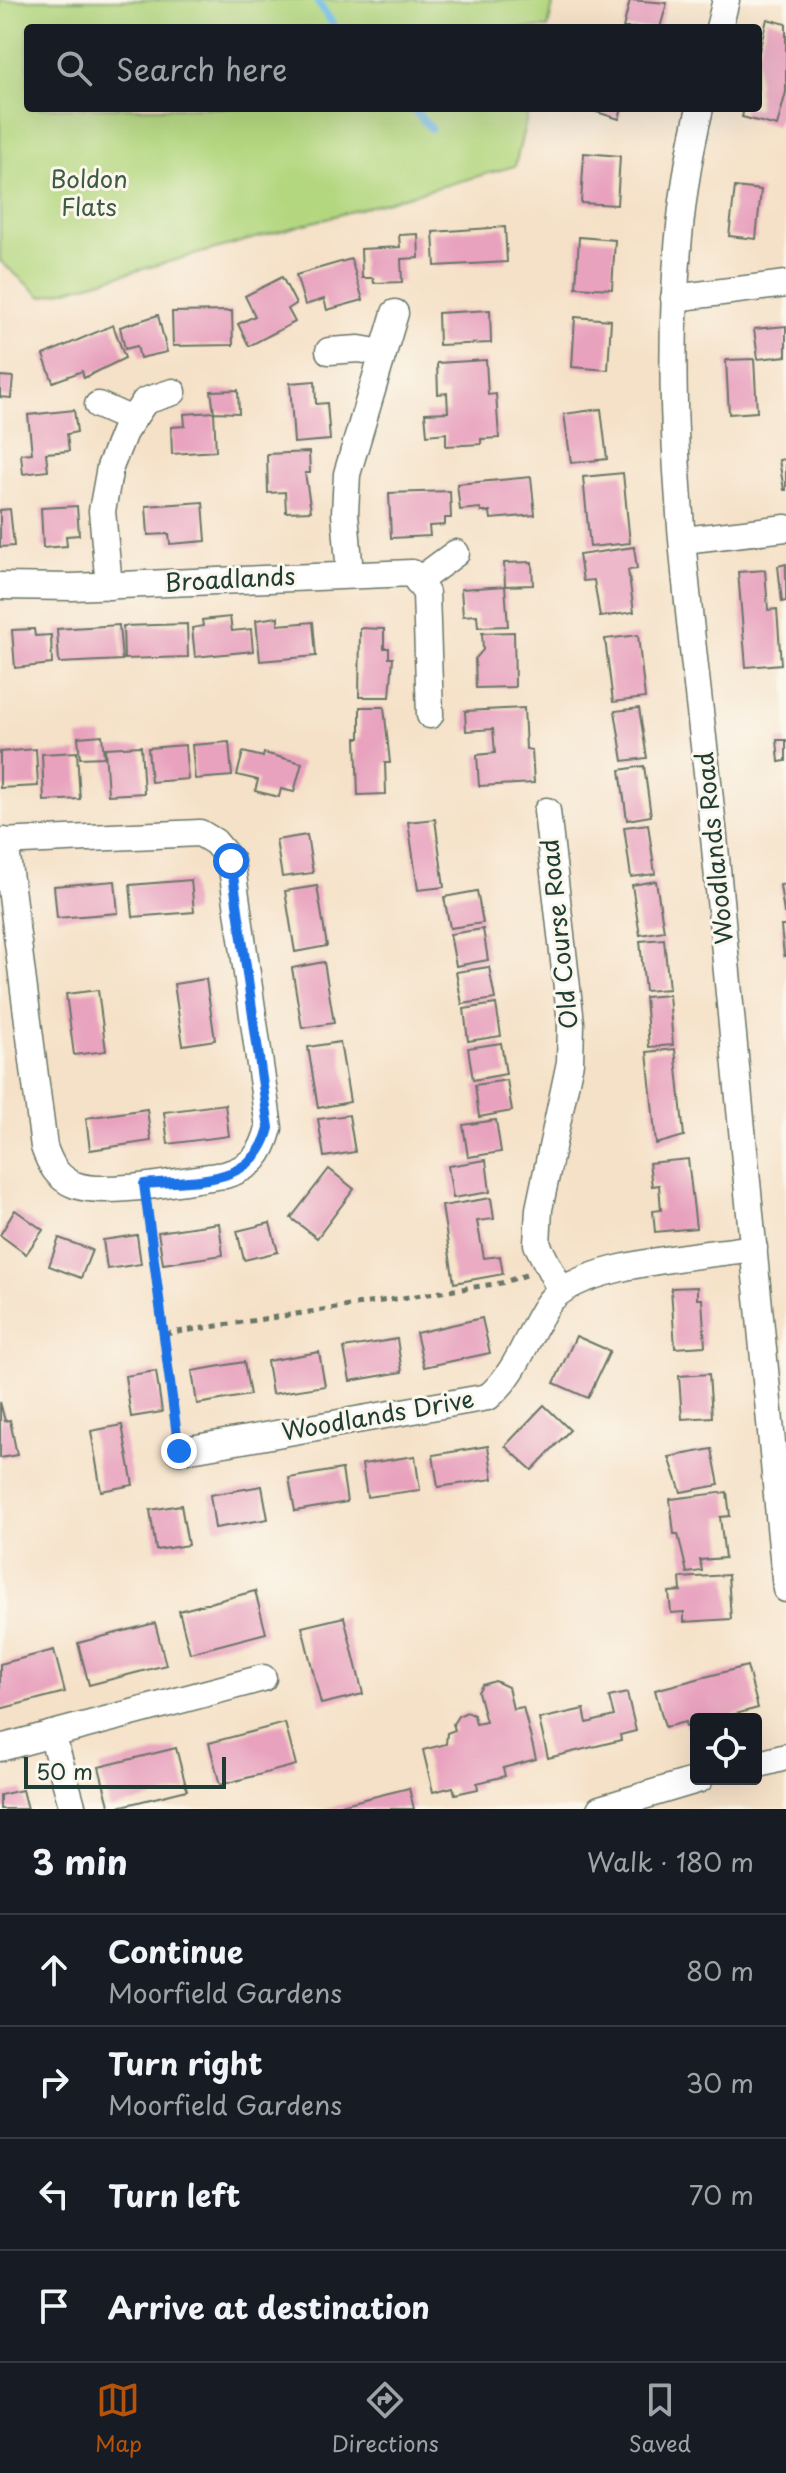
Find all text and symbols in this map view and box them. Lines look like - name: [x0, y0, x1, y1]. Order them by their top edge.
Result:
- search box: [24, 24, 762, 112]
- icon: search: [52, 46, 96, 90]
- text: Search here: [116, 46, 288, 91]
- park label: Boldon Flats: [50, 160, 128, 224]
- street label: Broadlands: [164, 557, 296, 599]
- street label: Woodlands Road: [685, 750, 741, 946]
- street label: Old Course Road: [530, 837, 586, 1031]
- route start: [213, 843, 249, 879]
- street label: Woodlands Drive: [279, 1379, 477, 1449]
- route end: [161, 1433, 197, 1469]
- map controls: [690, 1713, 762, 1785]
- button: locate: [690, 1713, 762, 1785]
- scale bar: [24, 1753, 226, 1789]
- text: 50 m: [36, 1754, 93, 1787]
- text: 3 min: [32, 1835, 128, 1887]
- text: Walk · 180 m: [587, 1842, 754, 1881]
- text: Continue: [108, 1928, 243, 1973]
- icon: ahead: [32, 1948, 76, 1992]
- text: 80 m: [686, 1951, 754, 1990]
- text: Moorfield Gardens: [108, 1973, 342, 2012]
- text: Turn right: [108, 2040, 263, 2085]
- icon: right: [32, 2060, 76, 2104]
- text: 30 m: [686, 2063, 754, 2102]
- text: Moorfield Gardens: [108, 2085, 342, 2124]
- icon: left: [32, 2172, 76, 2216]
- text: Turn left: [108, 2172, 240, 2217]
- text: 70 m: [689, 2175, 754, 2214]
- icon: arrive: [32, 2284, 76, 2328]
- text: Arrive at destination: [108, 2284, 430, 2329]
- tab: Map: [95, 2378, 142, 2459]
- tab: Directions: [332, 2378, 439, 2459]
- tab: Saved: [629, 2378, 691, 2459]

